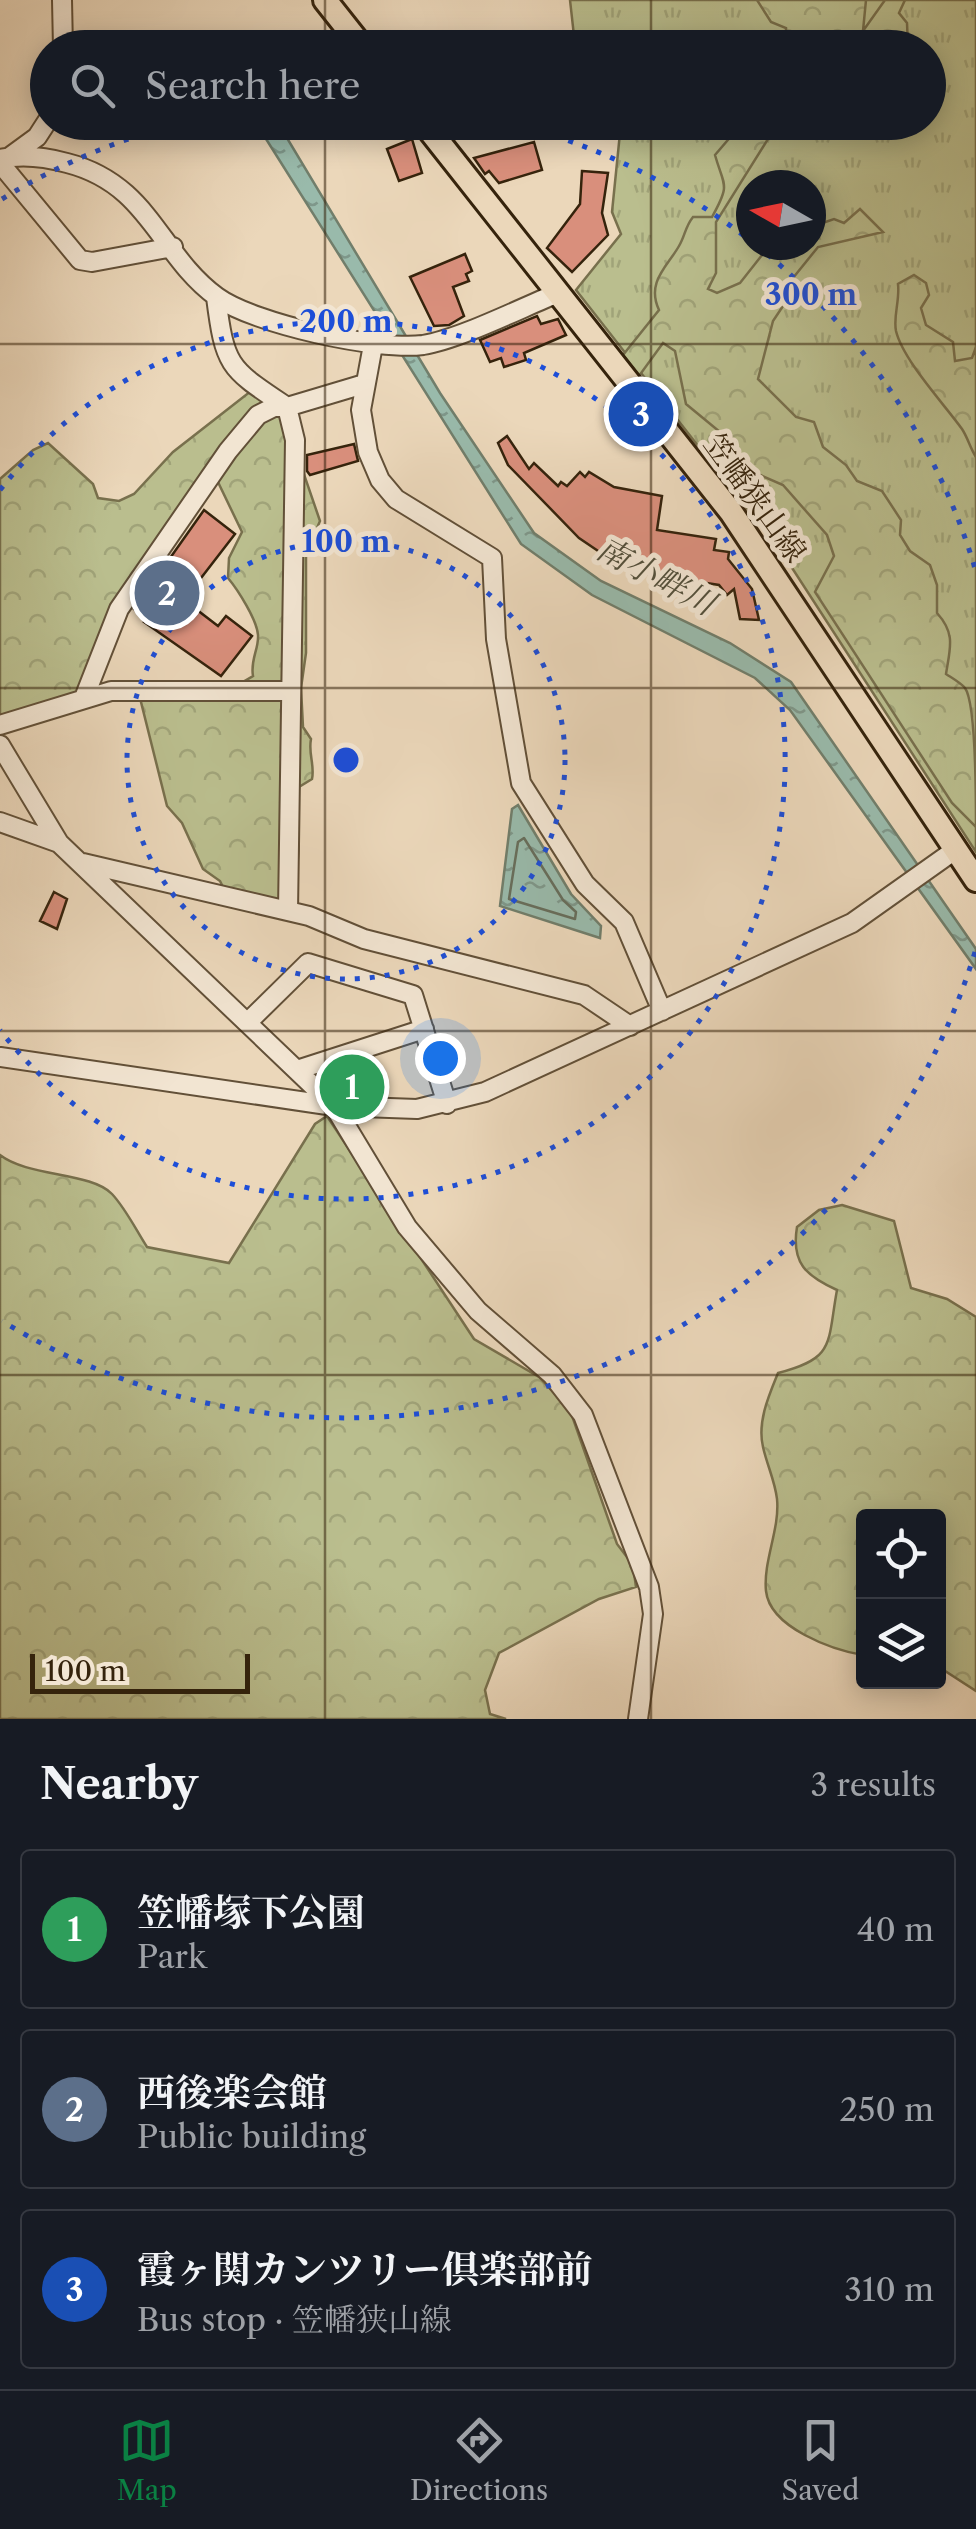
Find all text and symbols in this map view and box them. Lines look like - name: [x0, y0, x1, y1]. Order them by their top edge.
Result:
- search box: [30, 30, 946, 140]
- icon: search: [65, 58, 120, 113]
- text: Search here: [145, 62, 360, 109]
- north arrow: [736, 170, 826, 260]
- text: 300 m: [765, 276, 857, 313]
- text: 200 m: [299, 303, 393, 340]
- pin: 3: [608, 376, 674, 452]
- street label: 笠幡狭山線: [696, 426, 814, 569]
- text: 100 m: [302, 523, 391, 560]
- water label: 南小畔川: [591, 528, 725, 624]
- pin: 2: [134, 556, 200, 630]
- centre of rings: [328, 742, 364, 778]
- your location: [415, 1033, 466, 1084]
- pin: 1: [320, 1050, 384, 1124]
- map controls: [856, 1509, 946, 1689]
- button: locate: [856, 1509, 946, 1599]
- button: layers: [856, 1599, 946, 1689]
- scale bar: [30, 1649, 250, 1694]
- text: 100 m: [45, 1654, 126, 1688]
- text: Nearby: [40, 1758, 198, 1810]
- text: 3 results: [810, 1765, 936, 1804]
- text: 笠幡塚下公園: [137, 1889, 365, 1936]
- text: 1: [67, 1910, 82, 1949]
- text: 40 m: [857, 1910, 934, 1949]
- text: Park: [137, 1937, 207, 1976]
- text: 西後楽会館: [137, 2069, 327, 2116]
- text: 2: [65, 2090, 84, 2129]
- text: 250 m: [840, 2090, 934, 2129]
- text: Public building: [137, 2117, 366, 2156]
- text: 霞ヶ関カンツリー倶楽部前: [137, 2246, 593, 2293]
- text: 3: [65, 2270, 84, 2309]
- text: 310 m: [844, 2270, 934, 2309]
- text: Bus stop · 笠幡狭山線: [137, 2300, 452, 2339]
- tab: Map: [117, 2413, 177, 2507]
- tab: Directions: [410, 2413, 548, 2507]
- tab: Saved: [782, 2413, 859, 2507]

